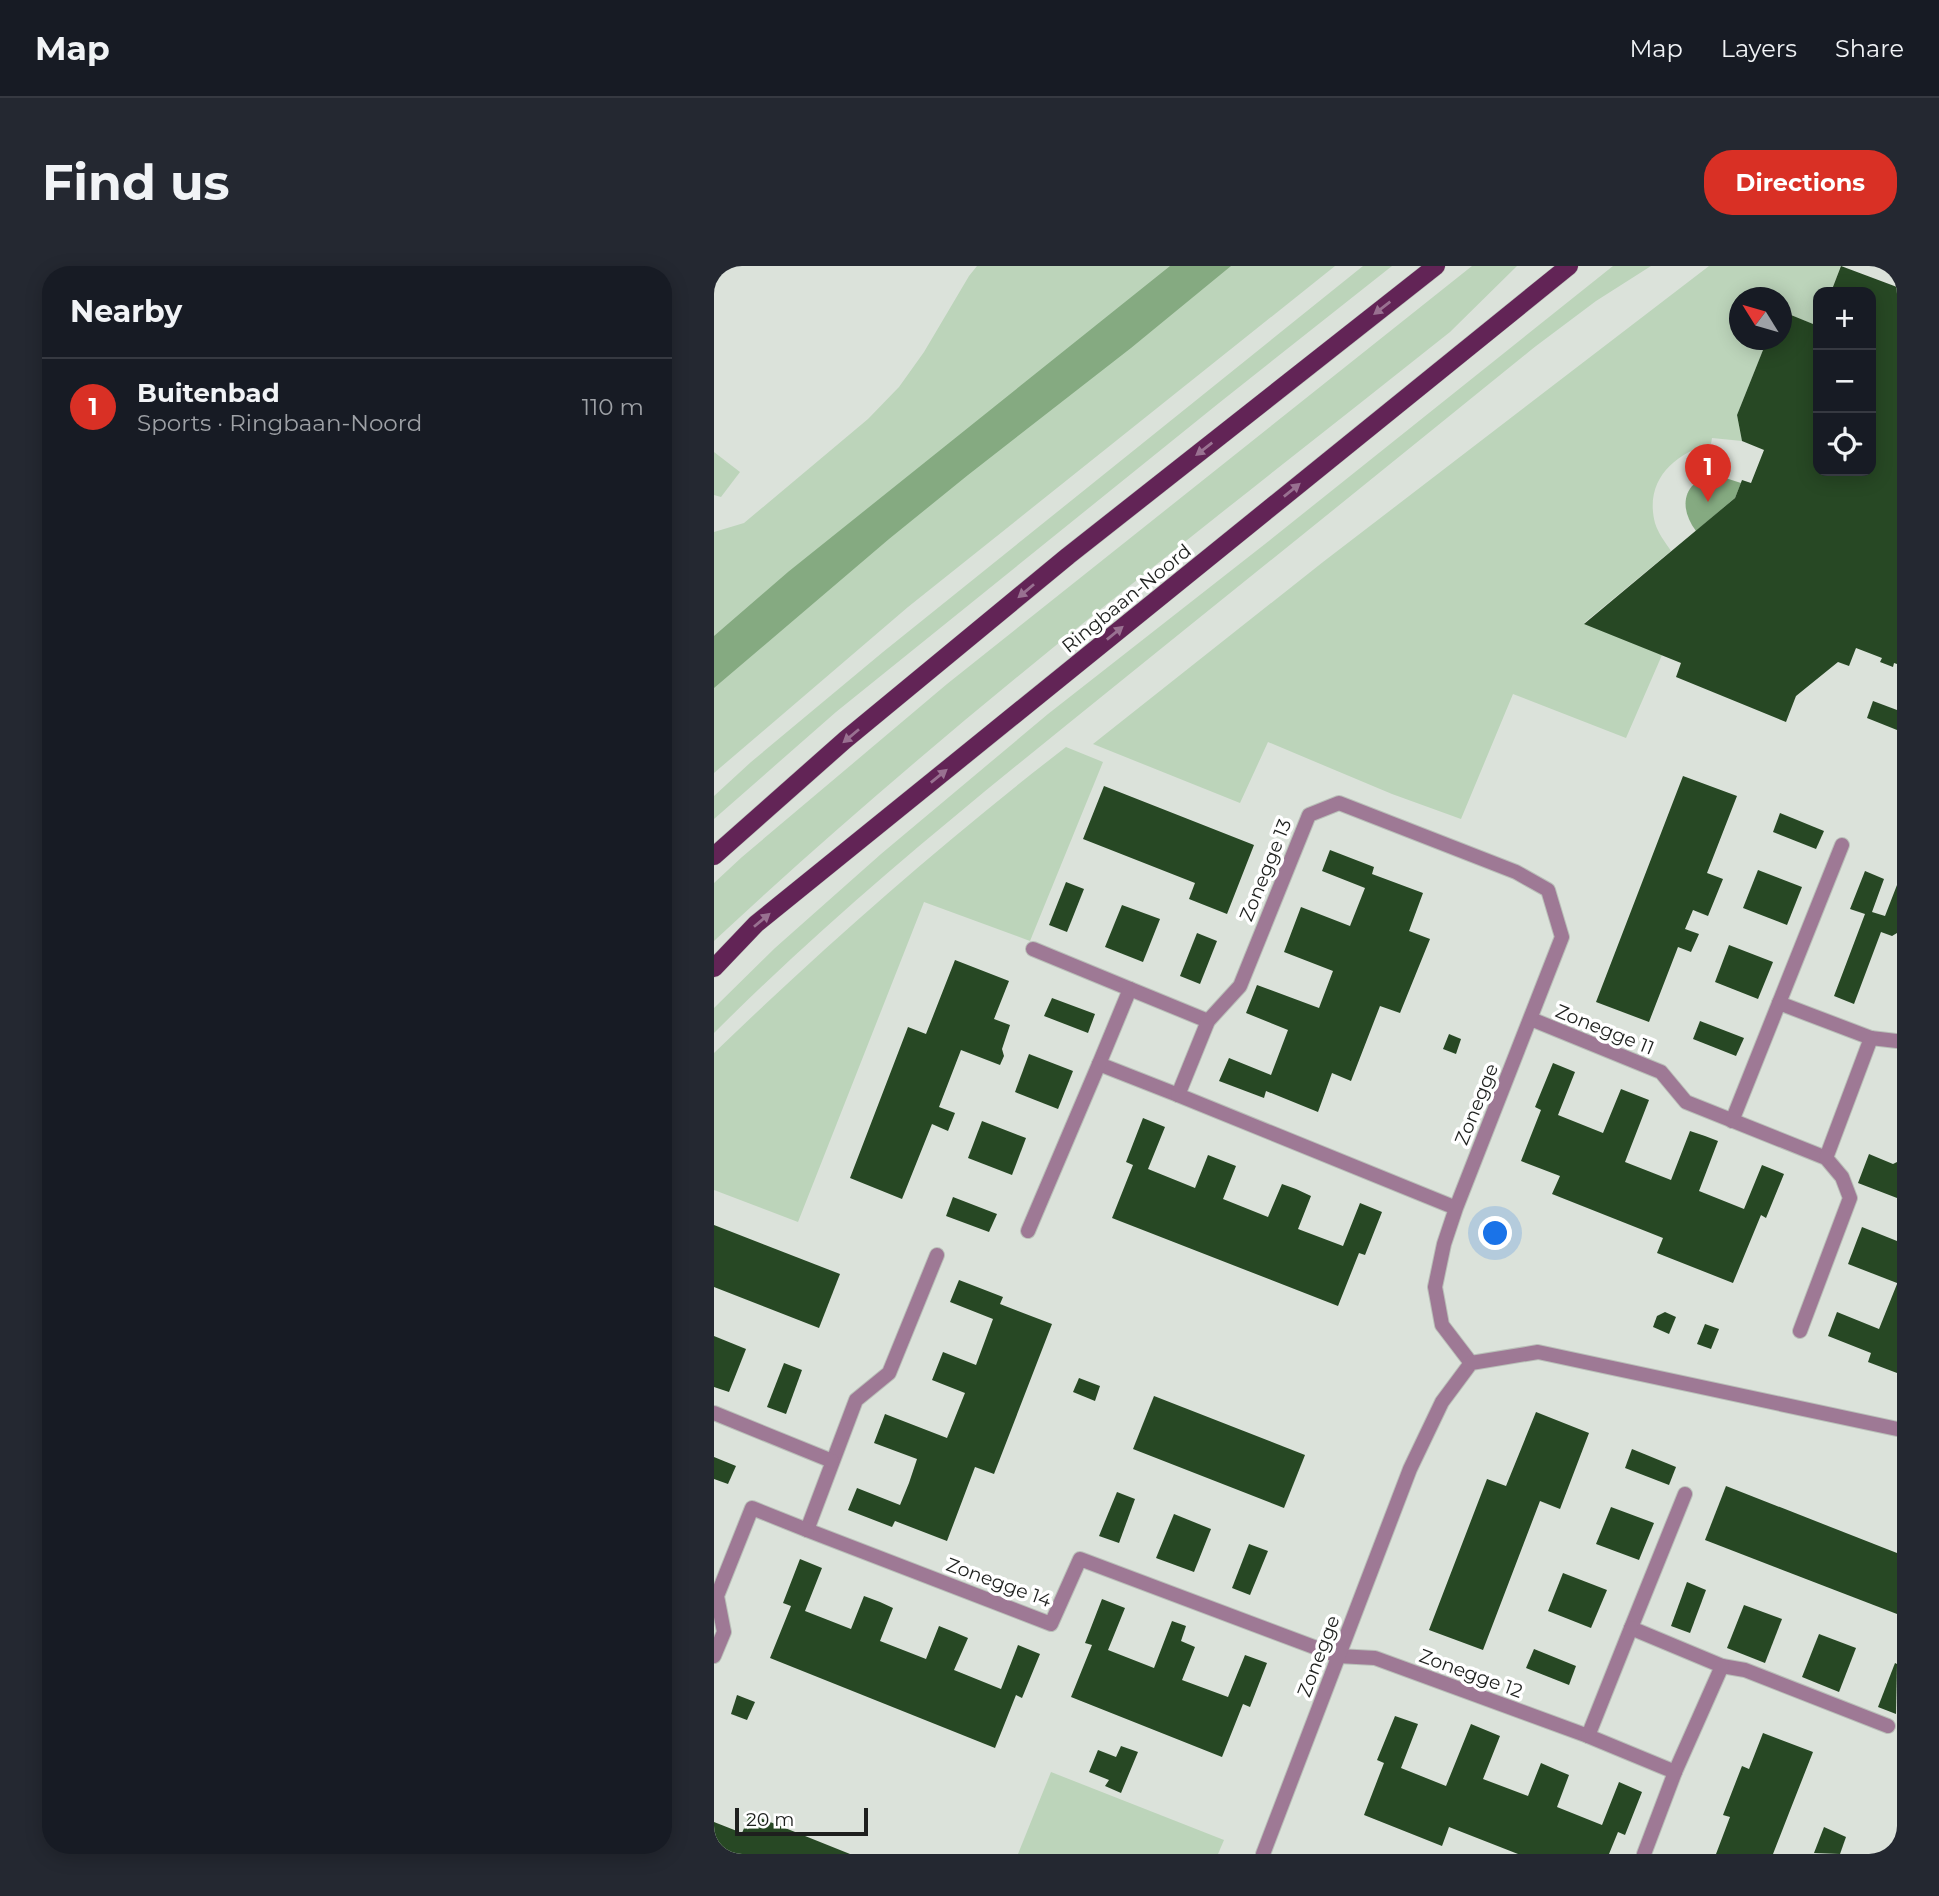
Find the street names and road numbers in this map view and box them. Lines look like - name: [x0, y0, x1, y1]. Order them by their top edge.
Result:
- street label: Ringbaan-Noord: [1057, 539, 1196, 658]
- street label: Zonegge 13: [1234, 816, 1296, 925]
- street label: Zonegge 11: [1552, 999, 1658, 1060]
- street label: Zonegge: [1450, 1060, 1503, 1148]
- street label: Zonegge 14: [943, 1553, 1055, 1612]
- street label: Zonegge: [1292, 1612, 1345, 1700]
- street label: Zonegge 12: [1416, 1644, 1526, 1703]

